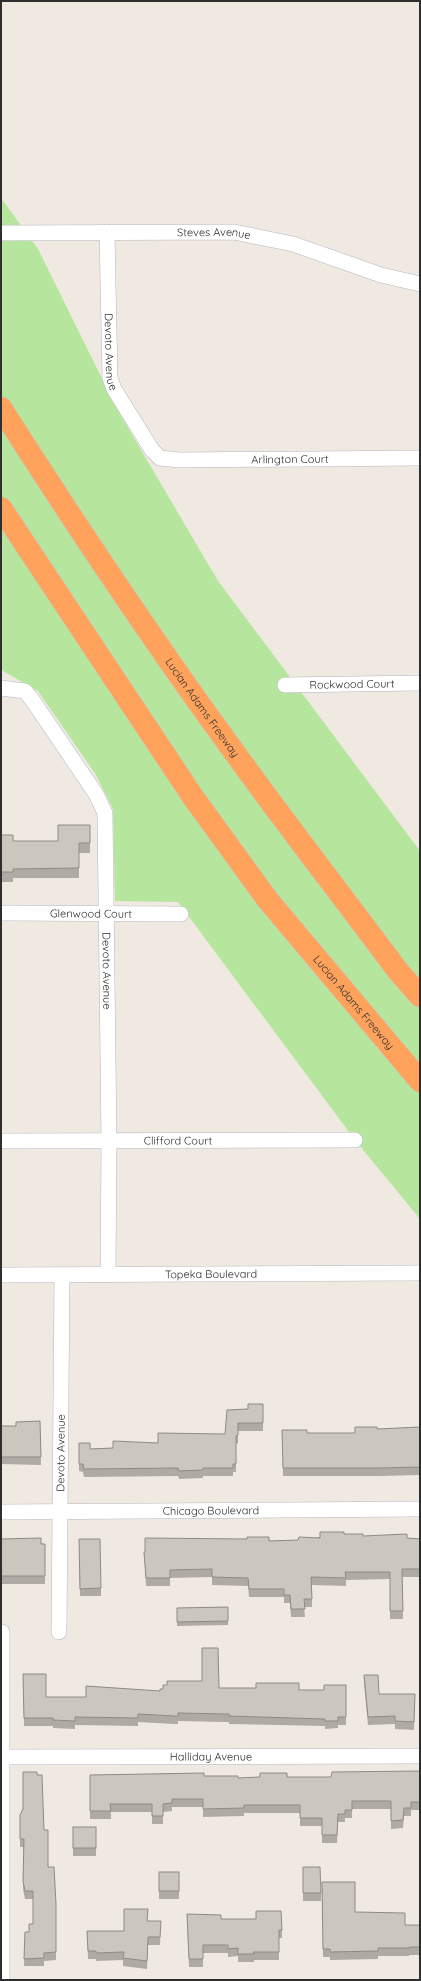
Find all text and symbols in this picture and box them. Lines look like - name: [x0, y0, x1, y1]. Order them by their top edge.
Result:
- street label: Steves Avenue: [177, 225, 252, 242]
- street label: Devoto Avenue: [102, 313, 121, 392]
- street label: Arlington Court: [251, 452, 329, 466]
- street label: Lucian Adams Freeway: [162, 655, 243, 760]
- street label: Rockwood Court: [309, 676, 395, 692]
- street label: Glenwood Court: [50, 906, 132, 921]
- street label: Devoto Avenue: [99, 932, 114, 1010]
- street label: Lucian Adams Freeway: [310, 952, 397, 1052]
- street label: Clifford Court: [144, 1133, 213, 1148]
- street label: Topeka Boulevard: [165, 1267, 257, 1281]
- street label: Devoto Avenue: [53, 1414, 68, 1492]
- street label: Chicago Boulevard: [163, 1503, 259, 1518]
- street label: Halliday Avenue: [170, 1749, 252, 1764]

